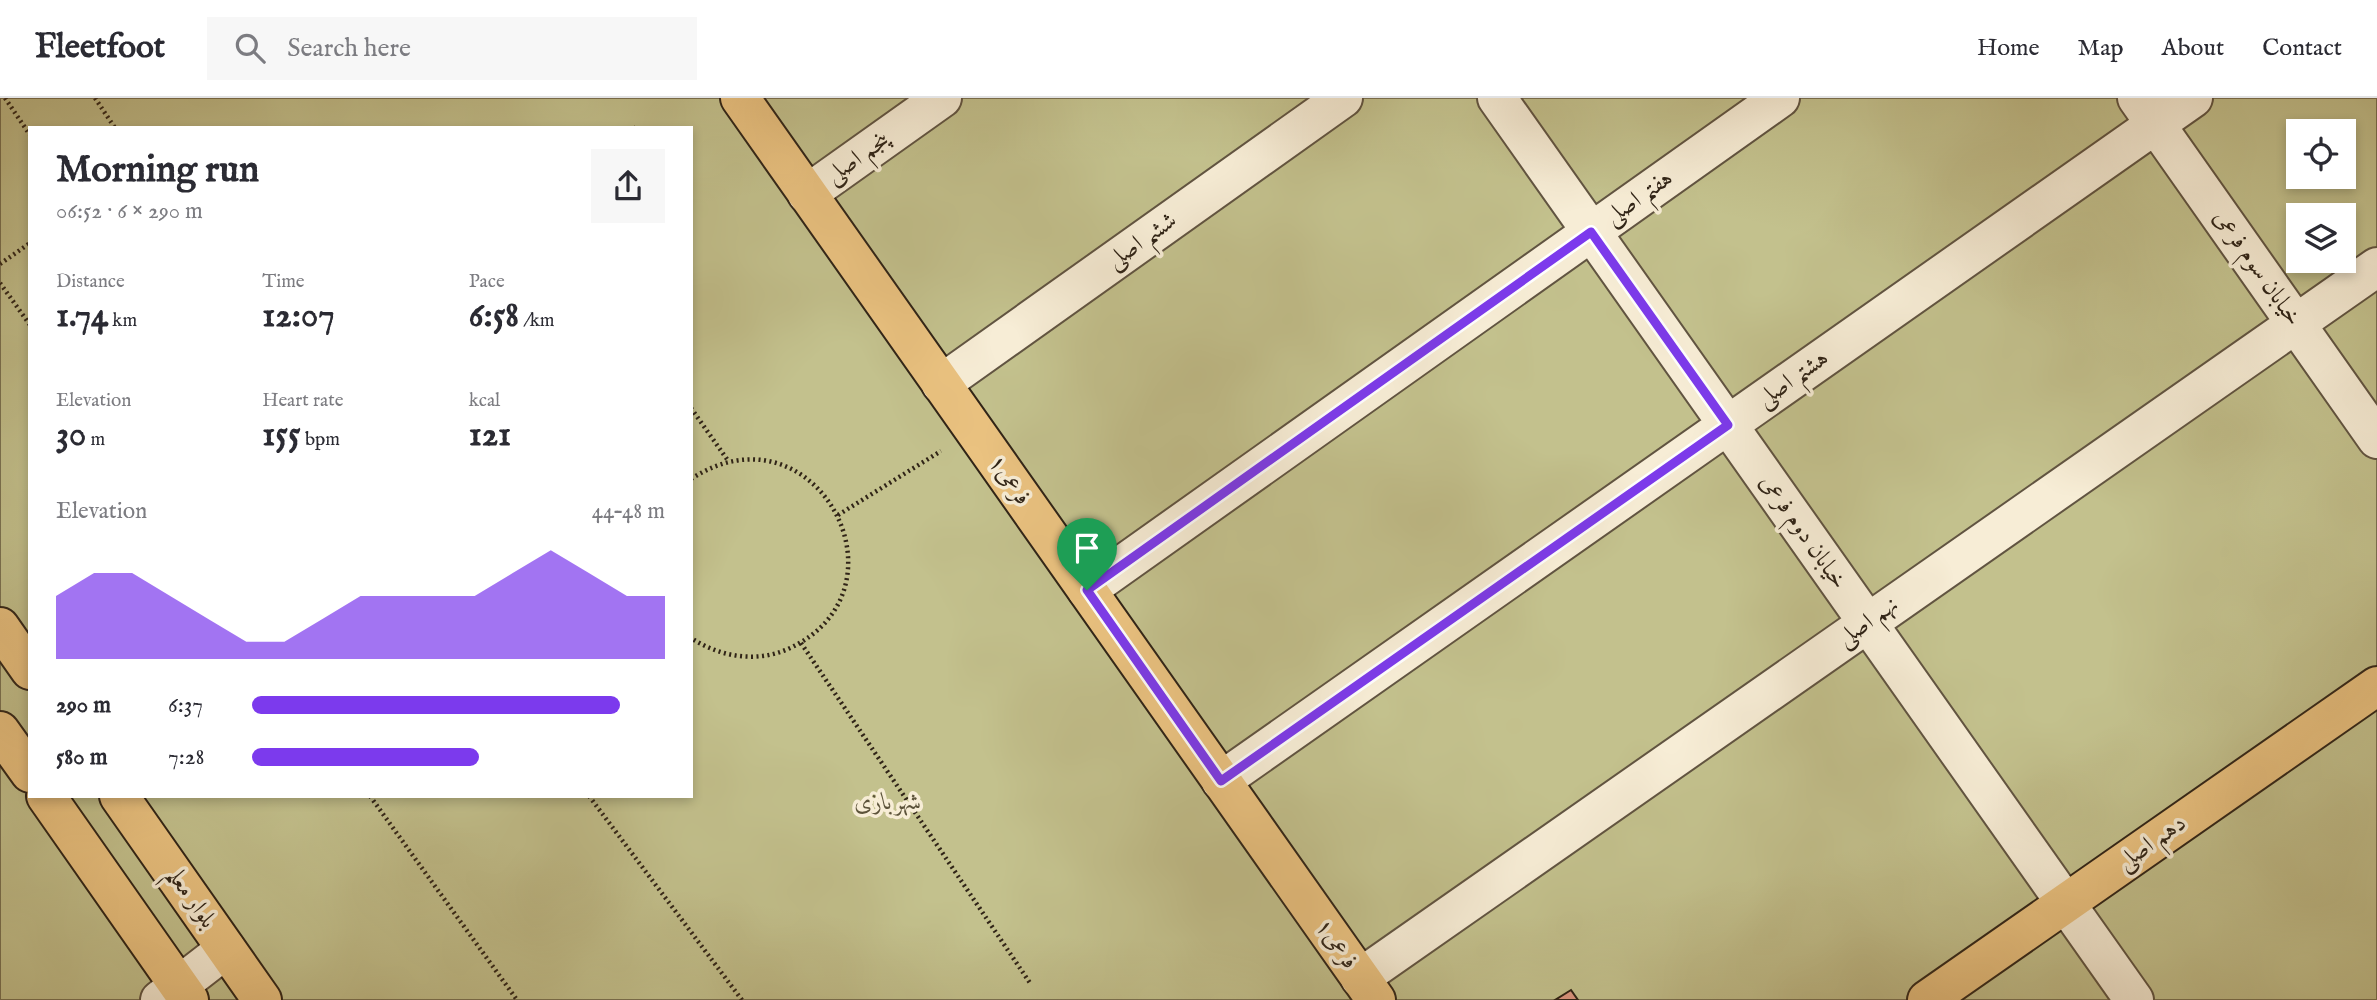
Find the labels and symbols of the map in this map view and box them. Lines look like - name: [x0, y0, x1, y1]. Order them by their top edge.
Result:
- street label: پنجم اصلی: [820, 123, 901, 195]
- street label: هفتم اصلی: [1599, 163, 1683, 238]
- street label: خیابان سوم فرعی: [2202, 204, 2308, 335]
- street label: ششم اصلی: [1101, 206, 1187, 282]
- street label: هشتم اصلی: [1751, 343, 1839, 421]
- street label: فرعی۱: [981, 449, 1037, 511]
- street label: خیابان دوم فرعی: [1749, 468, 1854, 598]
- pin: [1057, 518, 1117, 590]
- street label: نهم اصلی: [1831, 590, 1908, 658]
- park label: شهربازی: [854, 787, 922, 818]
- street label: دهم اصلی: [2111, 808, 2195, 882]
- street label: بلوار معلم: [153, 861, 223, 939]
- street label: فرعی۱: [1308, 913, 1364, 975]

